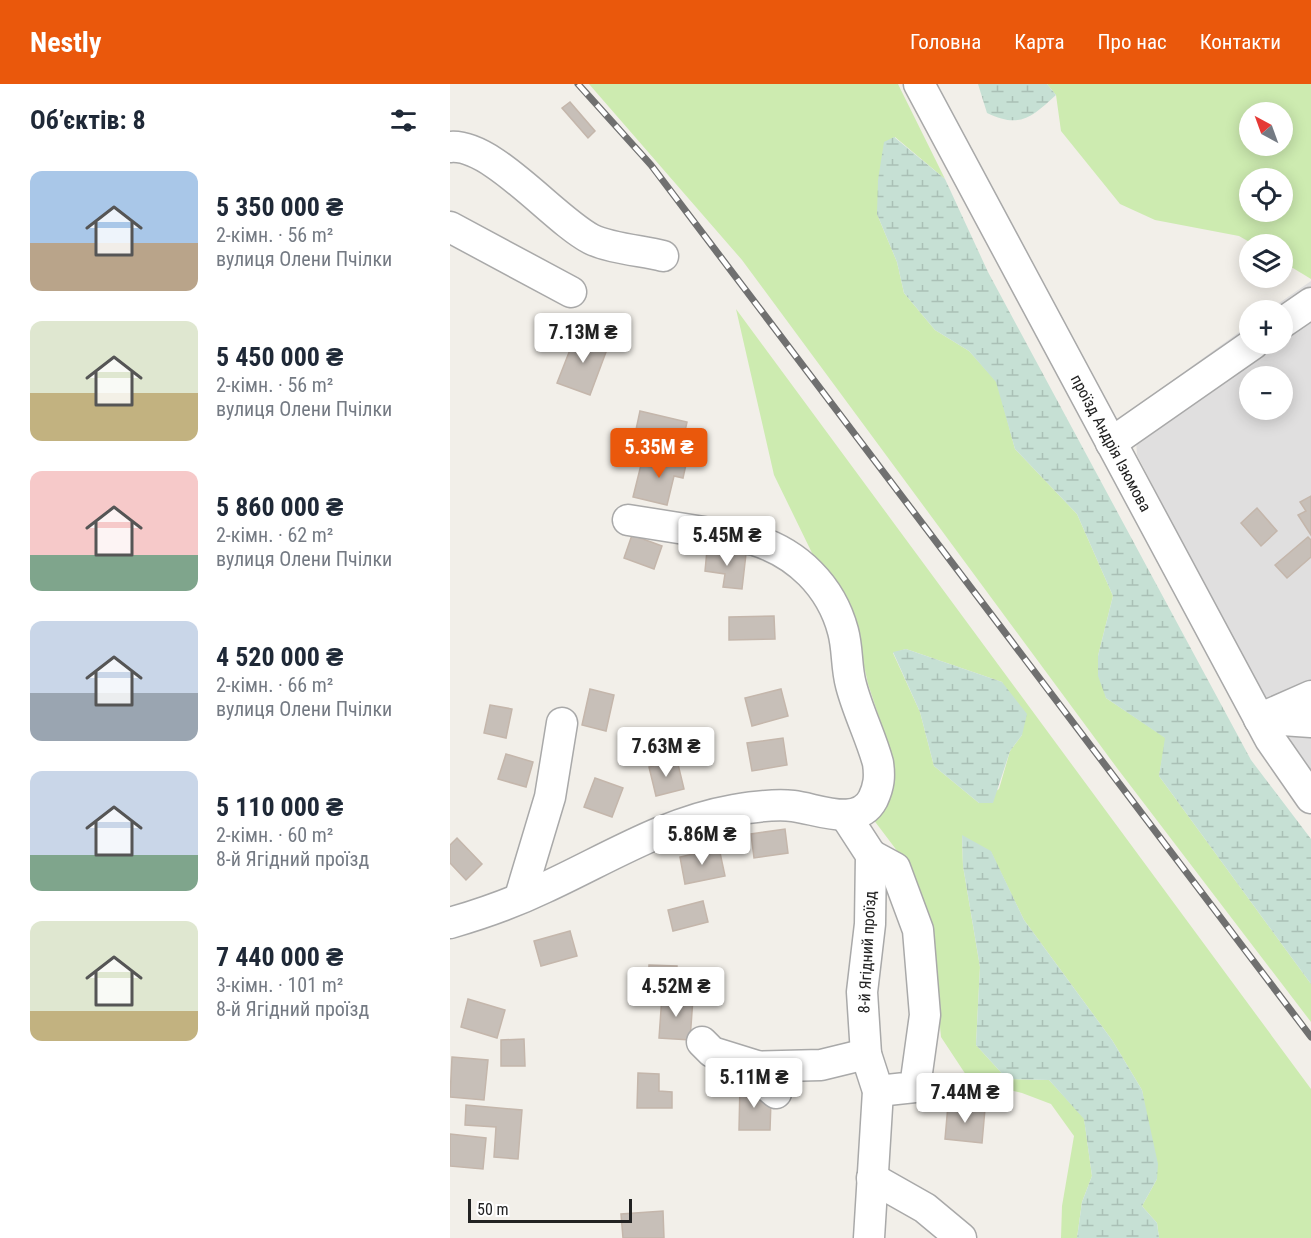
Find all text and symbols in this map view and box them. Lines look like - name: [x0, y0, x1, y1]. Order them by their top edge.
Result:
- text: Nestly: [30, 26, 101, 59]
- text: Головна: [910, 30, 981, 54]
- text: Карта: [1014, 30, 1065, 54]
- text: Про нас: [1098, 30, 1167, 54]
- text: Контакти: [1200, 30, 1281, 54]
- north arrow: [1239, 102, 1293, 156]
- map controls: [1239, 102, 1293, 420]
- icon: filters: [387, 104, 420, 137]
- text: Об’єктів: 8: [30, 105, 146, 135]
- button: locate: [1239, 168, 1293, 222]
- text: 5 350 000 ₴: [216, 192, 343, 222]
- icon: home: [78, 195, 150, 267]
- text: 2-кімн. · 56 m²: [216, 223, 333, 247]
- button: layers: [1239, 234, 1293, 288]
- text: вулиця Олени Пчілки: [216, 247, 392, 271]
- button: +: [1239, 300, 1293, 354]
- pin: 7.13M ₴: [528, 313, 638, 364]
- text: 7.13M ₴: [548, 320, 618, 344]
- text: 5 450 000 ₴: [216, 342, 343, 372]
- icon: home: [78, 345, 150, 417]
- button: −: [1239, 366, 1293, 420]
- street label: проїзд Андрія Ізюмова: [1067, 371, 1155, 515]
- text: 2-кімн. · 56 m²: [216, 373, 333, 397]
- text: вулиця Олени Пчілки: [216, 397, 392, 421]
- pin: 5.35M ₴: [604, 428, 714, 479]
- text: 5.35M ₴: [624, 435, 694, 459]
- text: 5 860 000 ₴: [216, 492, 343, 522]
- icon: home: [78, 495, 150, 567]
- pin: 5.45M ₴: [672, 516, 782, 567]
- text: 2-кімн. · 62 m²: [216, 523, 333, 547]
- text: 5.45M ₴: [692, 523, 762, 547]
- text: вулиця Олени Пчілки: [216, 547, 392, 571]
- text: 4 520 000 ₴: [216, 642, 343, 672]
- icon: home: [78, 645, 150, 717]
- text: 2-кімн. · 66 m²: [216, 673, 333, 697]
- text: вулиця Олени Пчілки: [216, 697, 392, 721]
- pin: 7.63M ₴: [611, 727, 721, 778]
- text: 7.63M ₴: [631, 734, 701, 758]
- text: 5 110 000 ₴: [216, 792, 343, 822]
- icon: home: [78, 795, 150, 867]
- pin: 5.86M ₴: [647, 815, 757, 866]
- text: 5.86M ₴: [667, 822, 737, 846]
- text: 2-кімн. · 60 m²: [216, 823, 333, 847]
- text: 8-й Ягідний проїзд: [216, 847, 369, 871]
- street label: 8-й Ягідний проїзд: [854, 890, 880, 1014]
- text: 7 440 000 ₴: [216, 942, 343, 972]
- icon: home: [78, 945, 150, 1017]
- pin: 4.52M ₴: [621, 967, 731, 1018]
- text: 3-кімн. · 101 m²: [216, 973, 343, 997]
- text: 4.52M ₴: [641, 974, 711, 998]
- text: 8-й Ягідний проїзд: [216, 997, 369, 1021]
- pin: 5.11M ₴: [699, 1058, 809, 1109]
- text: 5.11M ₴: [719, 1065, 789, 1089]
- pin: 7.44M ₴: [910, 1073, 1020, 1124]
- text: 7.44M ₴: [930, 1080, 1000, 1104]
- scale bar: [468, 1196, 632, 1224]
- text: 50 m: [477, 1200, 509, 1219]

